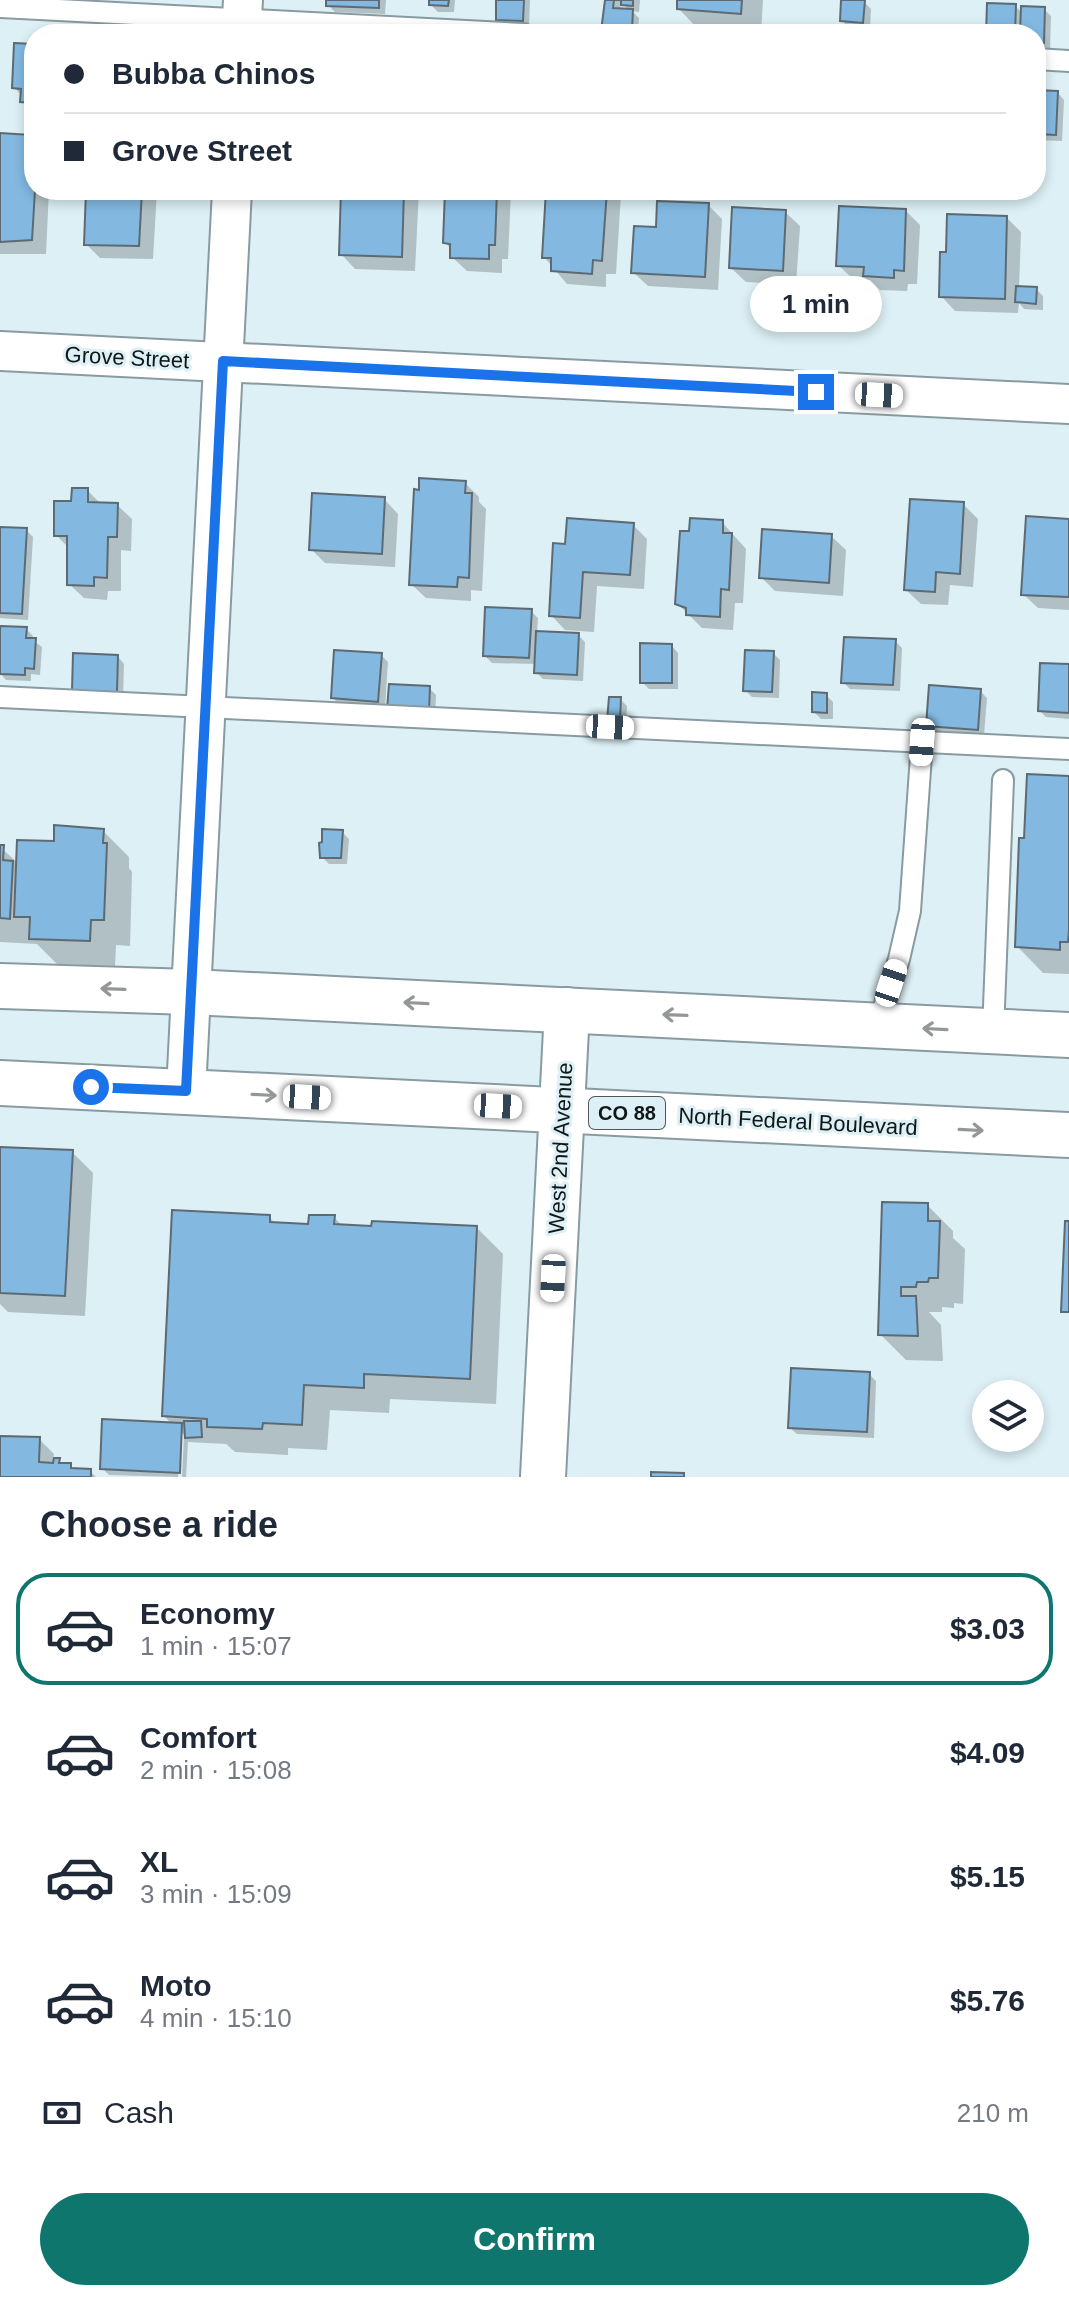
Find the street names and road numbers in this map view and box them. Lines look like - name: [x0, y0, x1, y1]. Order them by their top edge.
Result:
- street label: Grove Street: [64, 342, 190, 373]
- street label: West 2nd Avenue: [544, 1062, 577, 1234]
- road number: CO 88: [589, 1097, 665, 1129]
- street label: North Federal Boulevard: [678, 1103, 918, 1140]

